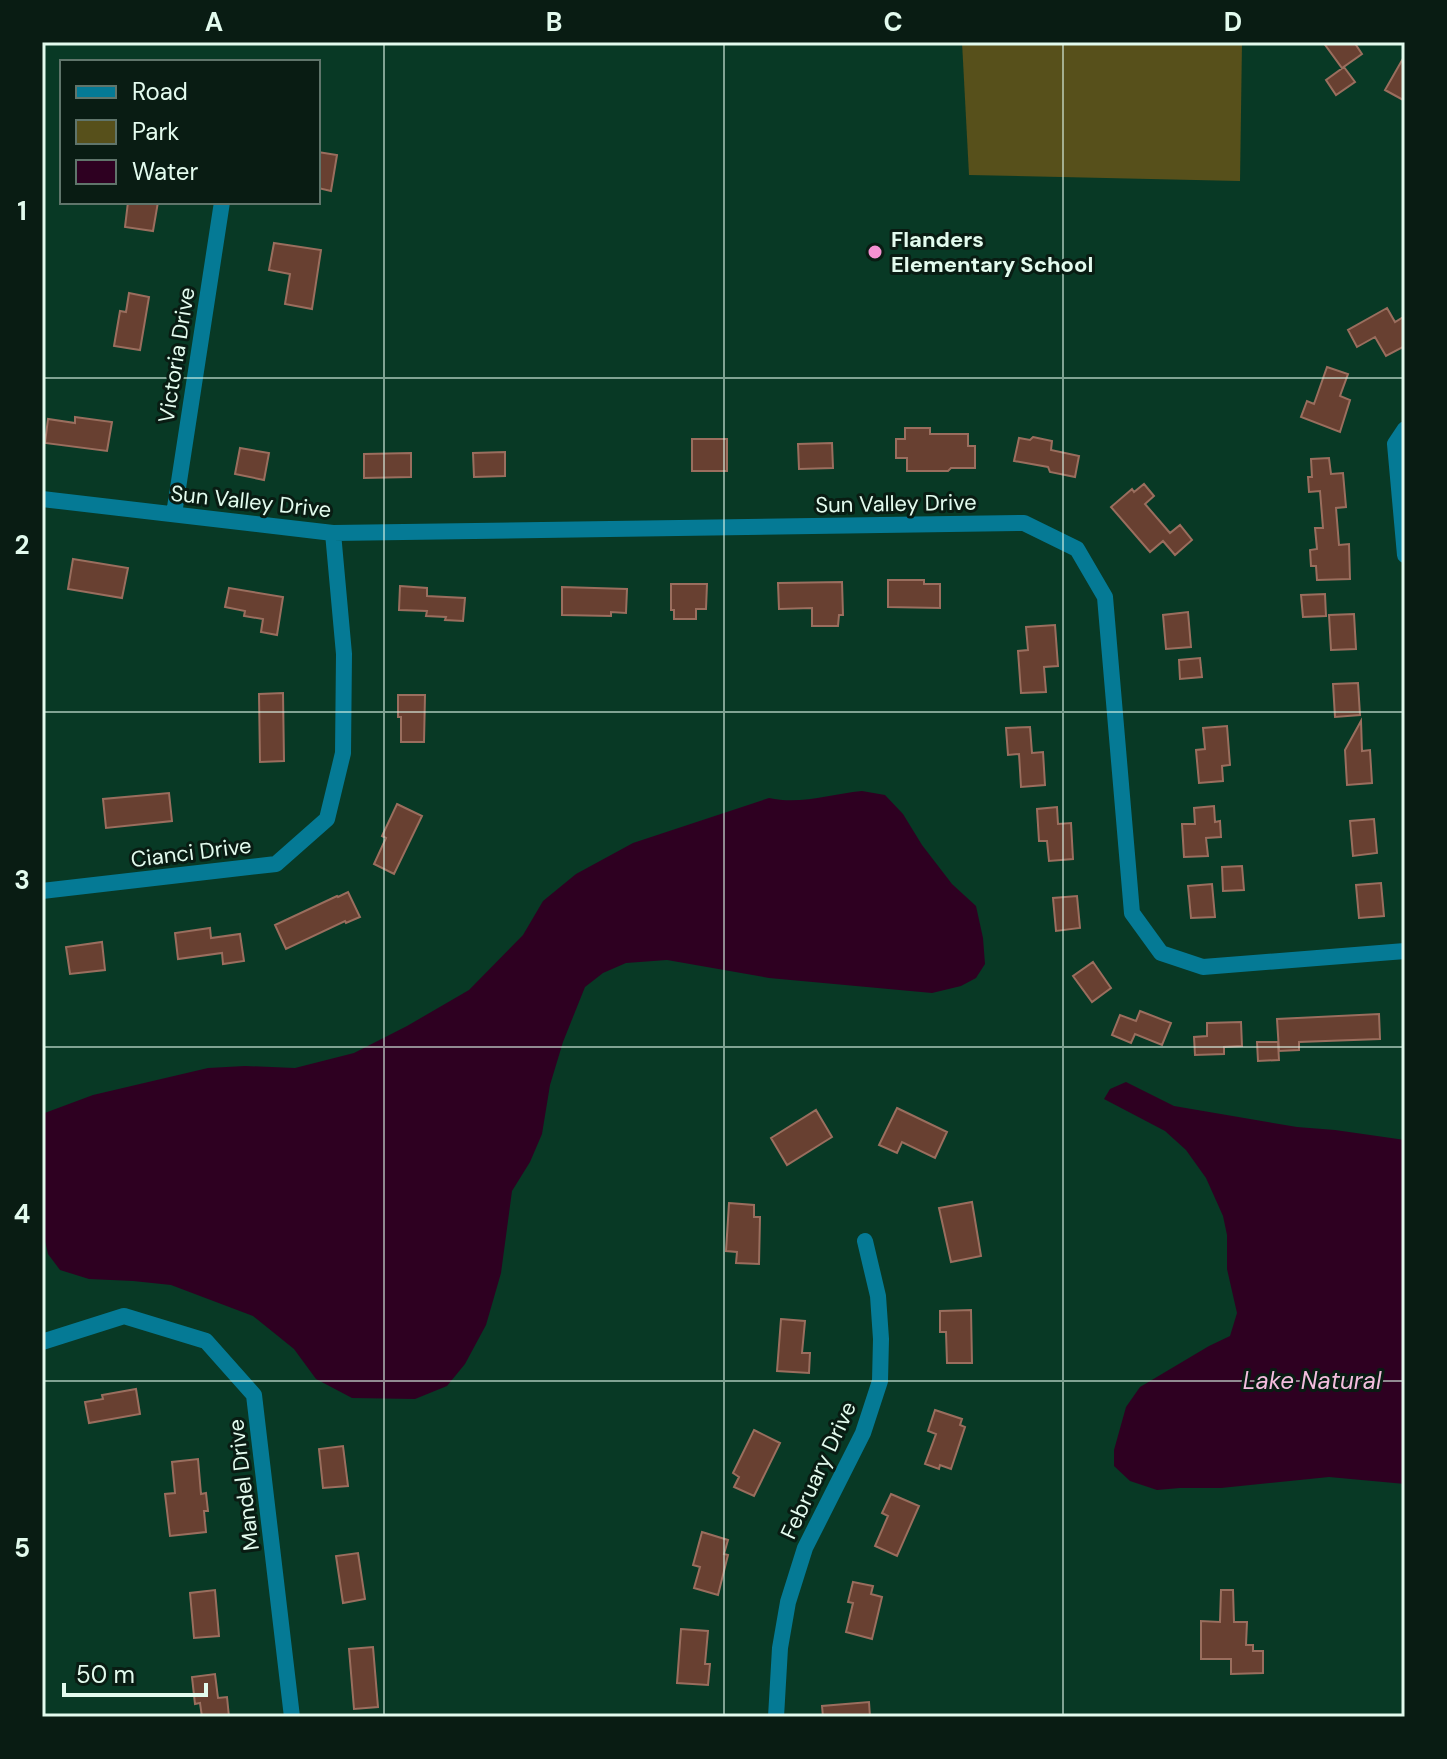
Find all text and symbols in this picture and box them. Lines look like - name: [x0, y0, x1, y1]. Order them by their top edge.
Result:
- text: A: [205, 5, 223, 39]
- text: B: [546, 5, 562, 39]
- text: C: [883, 5, 903, 39]
- text: D: [1224, 5, 1242, 39]
- legend: [60, 60, 320, 204]
- text: Road: [132, 76, 188, 107]
- text: Park: [132, 116, 179, 147]
- text: Water: [132, 156, 198, 187]
- text: 1: [17, 194, 27, 228]
- place label: Flanders Elementary School: [891, 225, 1093, 279]
- marker: Flanders Elementary School: [866, 243, 884, 261]
- street label: Victoria Drive: [151, 285, 202, 425]
- street label: Sun Valley Drive: [169, 479, 333, 524]
- street label: Sun Valley Drive: [815, 488, 977, 519]
- text: 2: [14, 528, 30, 562]
- street label: Cianci Drive: [129, 831, 253, 874]
- text: 3: [14, 863, 30, 897]
- text: 4: [14, 1197, 30, 1231]
- water label: Lake Natural: [1243, 1365, 1382, 1396]
- street label: February Drive: [774, 1397, 863, 1544]
- street label: Mandel Drive: [221, 1418, 266, 1552]
- text: 5: [14, 1531, 30, 1565]
- scale bar: [64, 1647, 206, 1697]
- text: 50 m: [76, 1659, 135, 1690]

